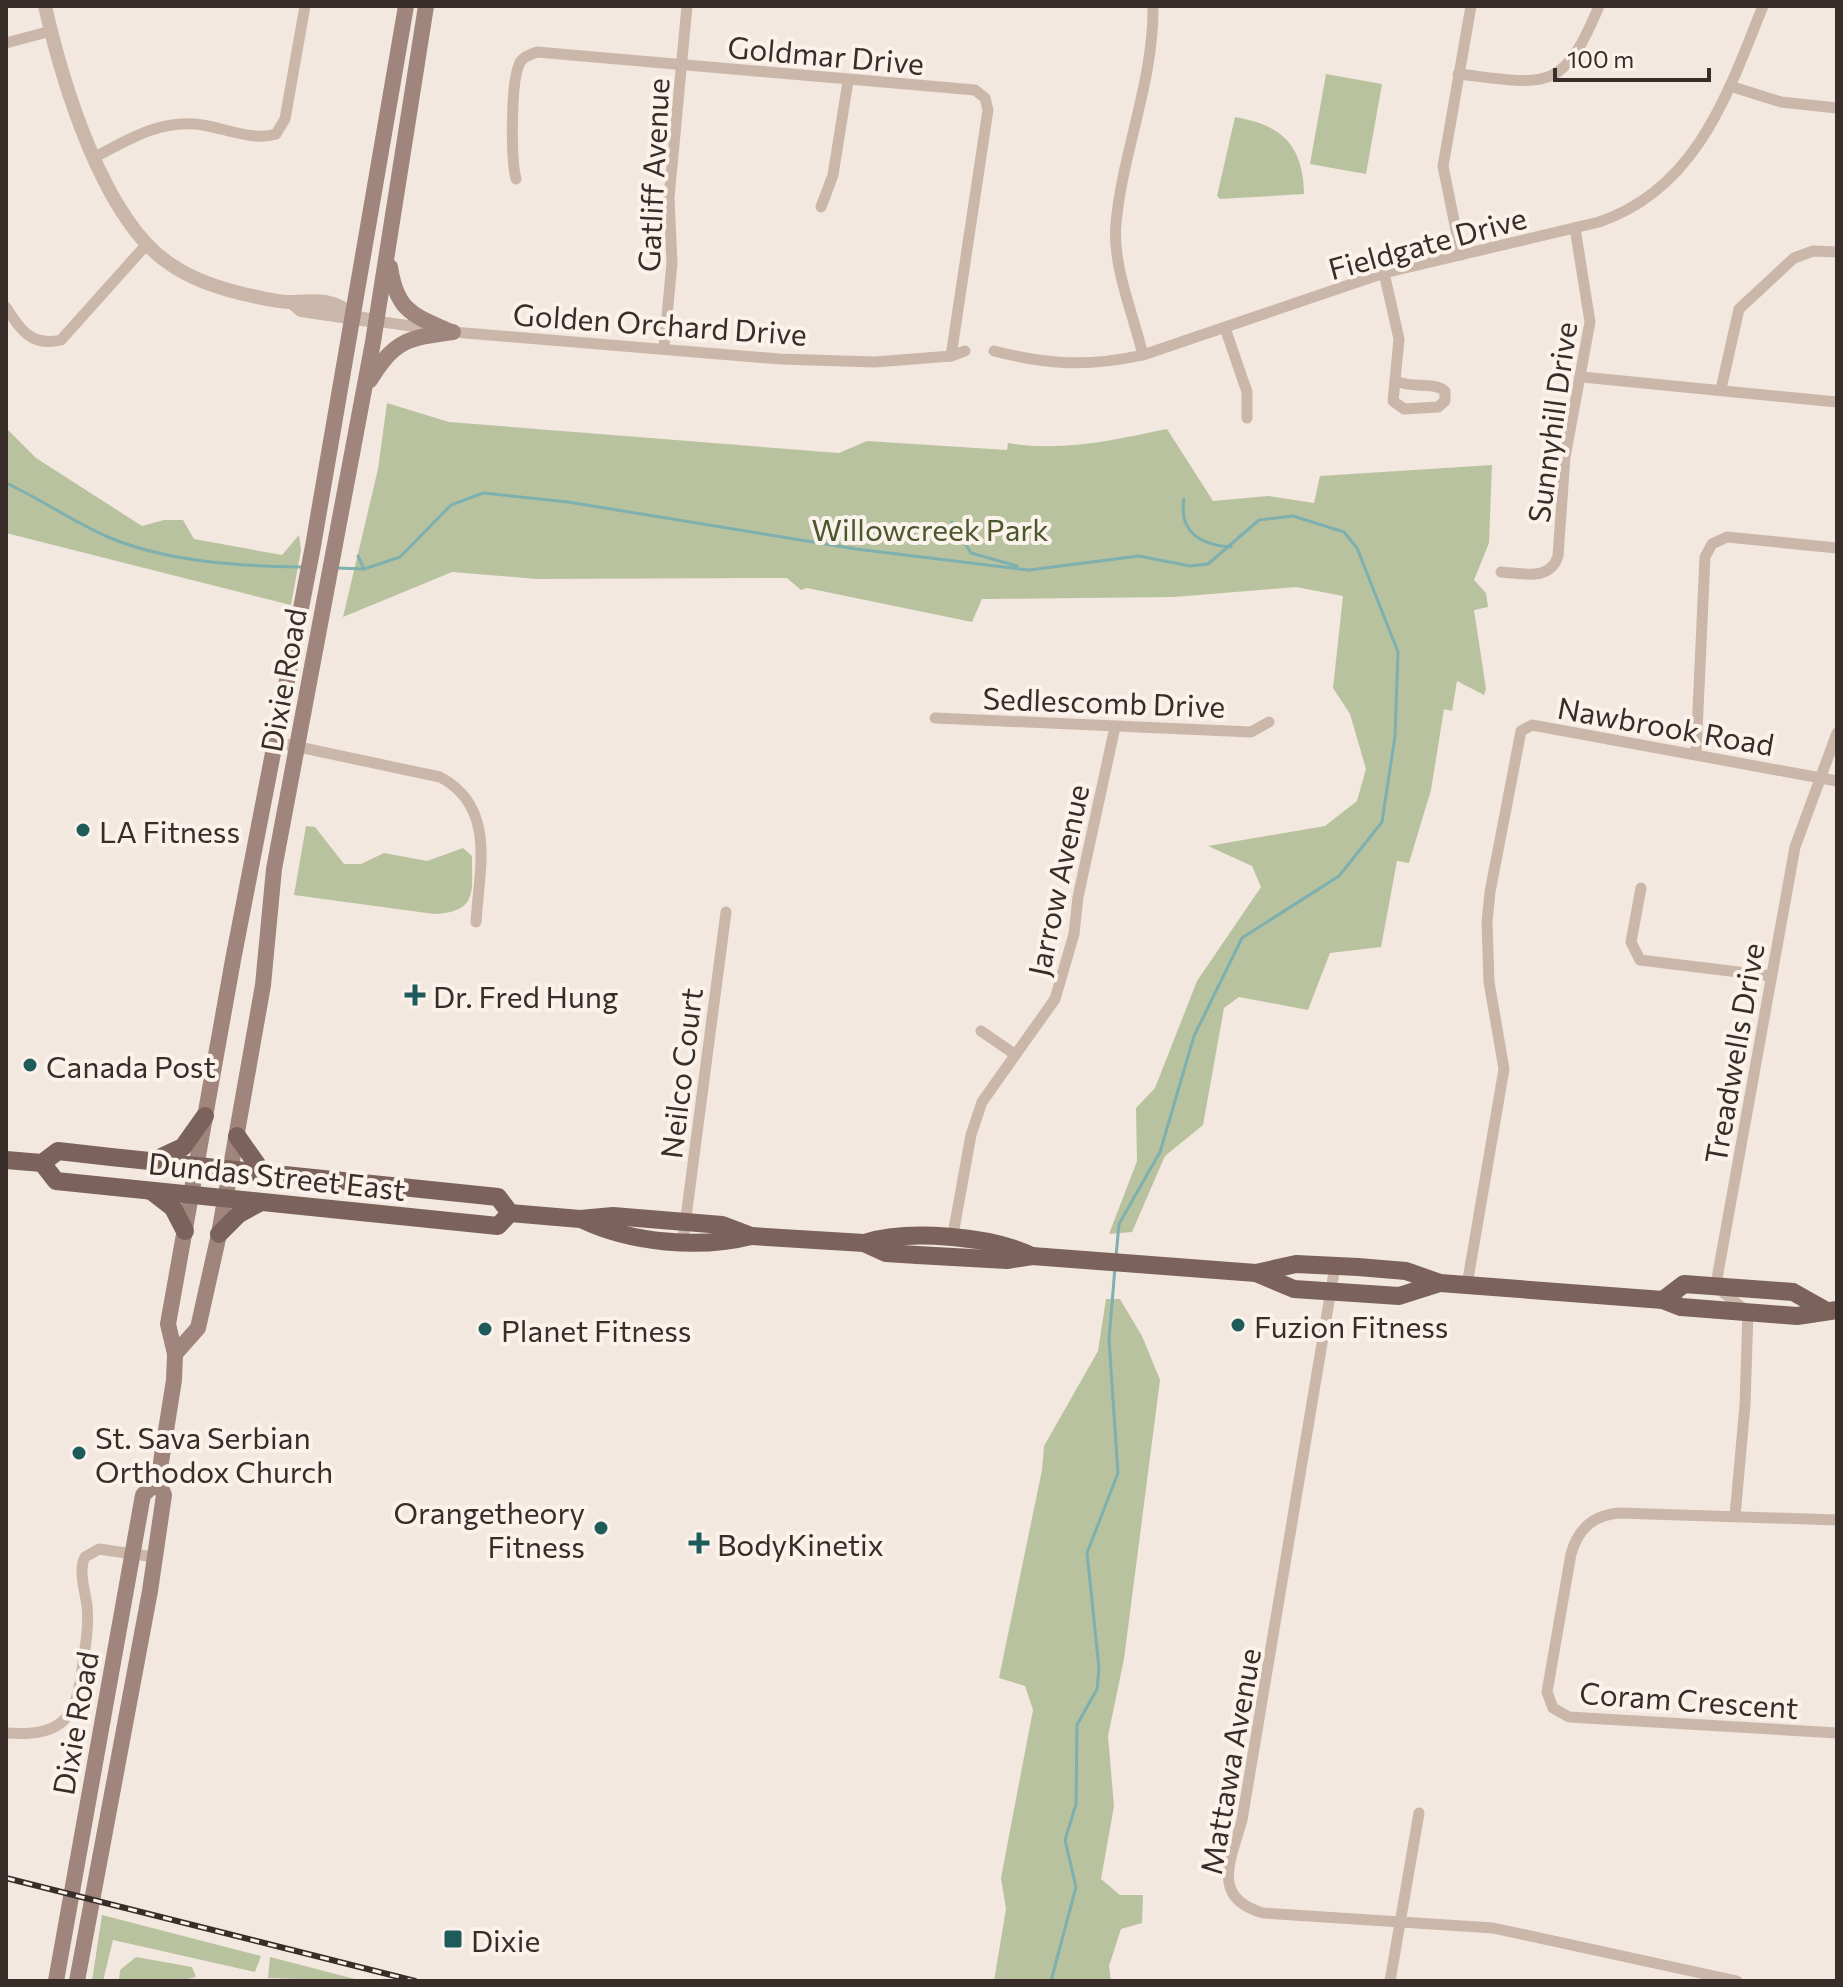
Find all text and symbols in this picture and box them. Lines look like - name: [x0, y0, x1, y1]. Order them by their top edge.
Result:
- street label: Goldmar Drive: [726, 27, 926, 81]
- scale bar: [1555, 32, 1709, 82]
- text: 100 m: [1567, 44, 1634, 73]
- street label: Gatliff Avenue: [628, 77, 676, 273]
- street label: Fieldgate Drive: [1324, 198, 1530, 286]
- street label: Golden Orchard Drive: [512, 294, 808, 352]
- street label: Sunnyhill Drive: [1519, 319, 1583, 525]
- park label: Willowcreek Park: [811, 510, 1049, 547]
- street label: Dixie Road: [251, 605, 313, 755]
- street label: Sedlescomb Drive: [982, 678, 1226, 724]
- street label: Nawbrook Road: [1555, 688, 1777, 762]
- street label: Jarrow Avenue: [1019, 781, 1095, 979]
- place label: LA Fitness: [99, 812, 240, 849]
- marker: LA Fitness: [74, 821, 92, 839]
- street label: Treadwells Drive: [1695, 940, 1771, 1166]
- place label: Dr. Fred Hung: [433, 977, 618, 1014]
- marker: Dr. Fred Hung: [404, 984, 426, 1006]
- street label: Neilco Court: [651, 985, 709, 1161]
- place label: Canada Post: [46, 1047, 216, 1084]
- marker: Canada Post: [21, 1056, 39, 1074]
- street label: Dundas Street East: [147, 1143, 407, 1207]
- place label: Fuzion Fitness: [1254, 1307, 1449, 1344]
- place label: Planet Fitness: [501, 1311, 691, 1348]
- marker: Fuzion Fitness: [1229, 1316, 1247, 1334]
- marker: Planet Fitness: [476, 1320, 494, 1338]
- place label: St. Sava Serbian Orthodox Church: [95, 1418, 333, 1489]
- marker: St. Sava Serbian Orthodox Church: [70, 1444, 88, 1462]
- place label: Orangetheory Fitness: [394, 1493, 585, 1564]
- marker: Orangetheory Fitness: [592, 1519, 610, 1537]
- place label: BodyKinetix: [717, 1525, 884, 1562]
- marker: BodyKinetix: [688, 1532, 710, 1554]
- street label: Mattawa Avenue: [1191, 1645, 1267, 1877]
- street label: Dixie Road: [43, 1648, 105, 1798]
- street label: Coram Crescent: [1578, 1673, 1800, 1725]
- place label: Dixie: [471, 1921, 540, 1958]
- marker: Dixie: [442, 1928, 464, 1950]

